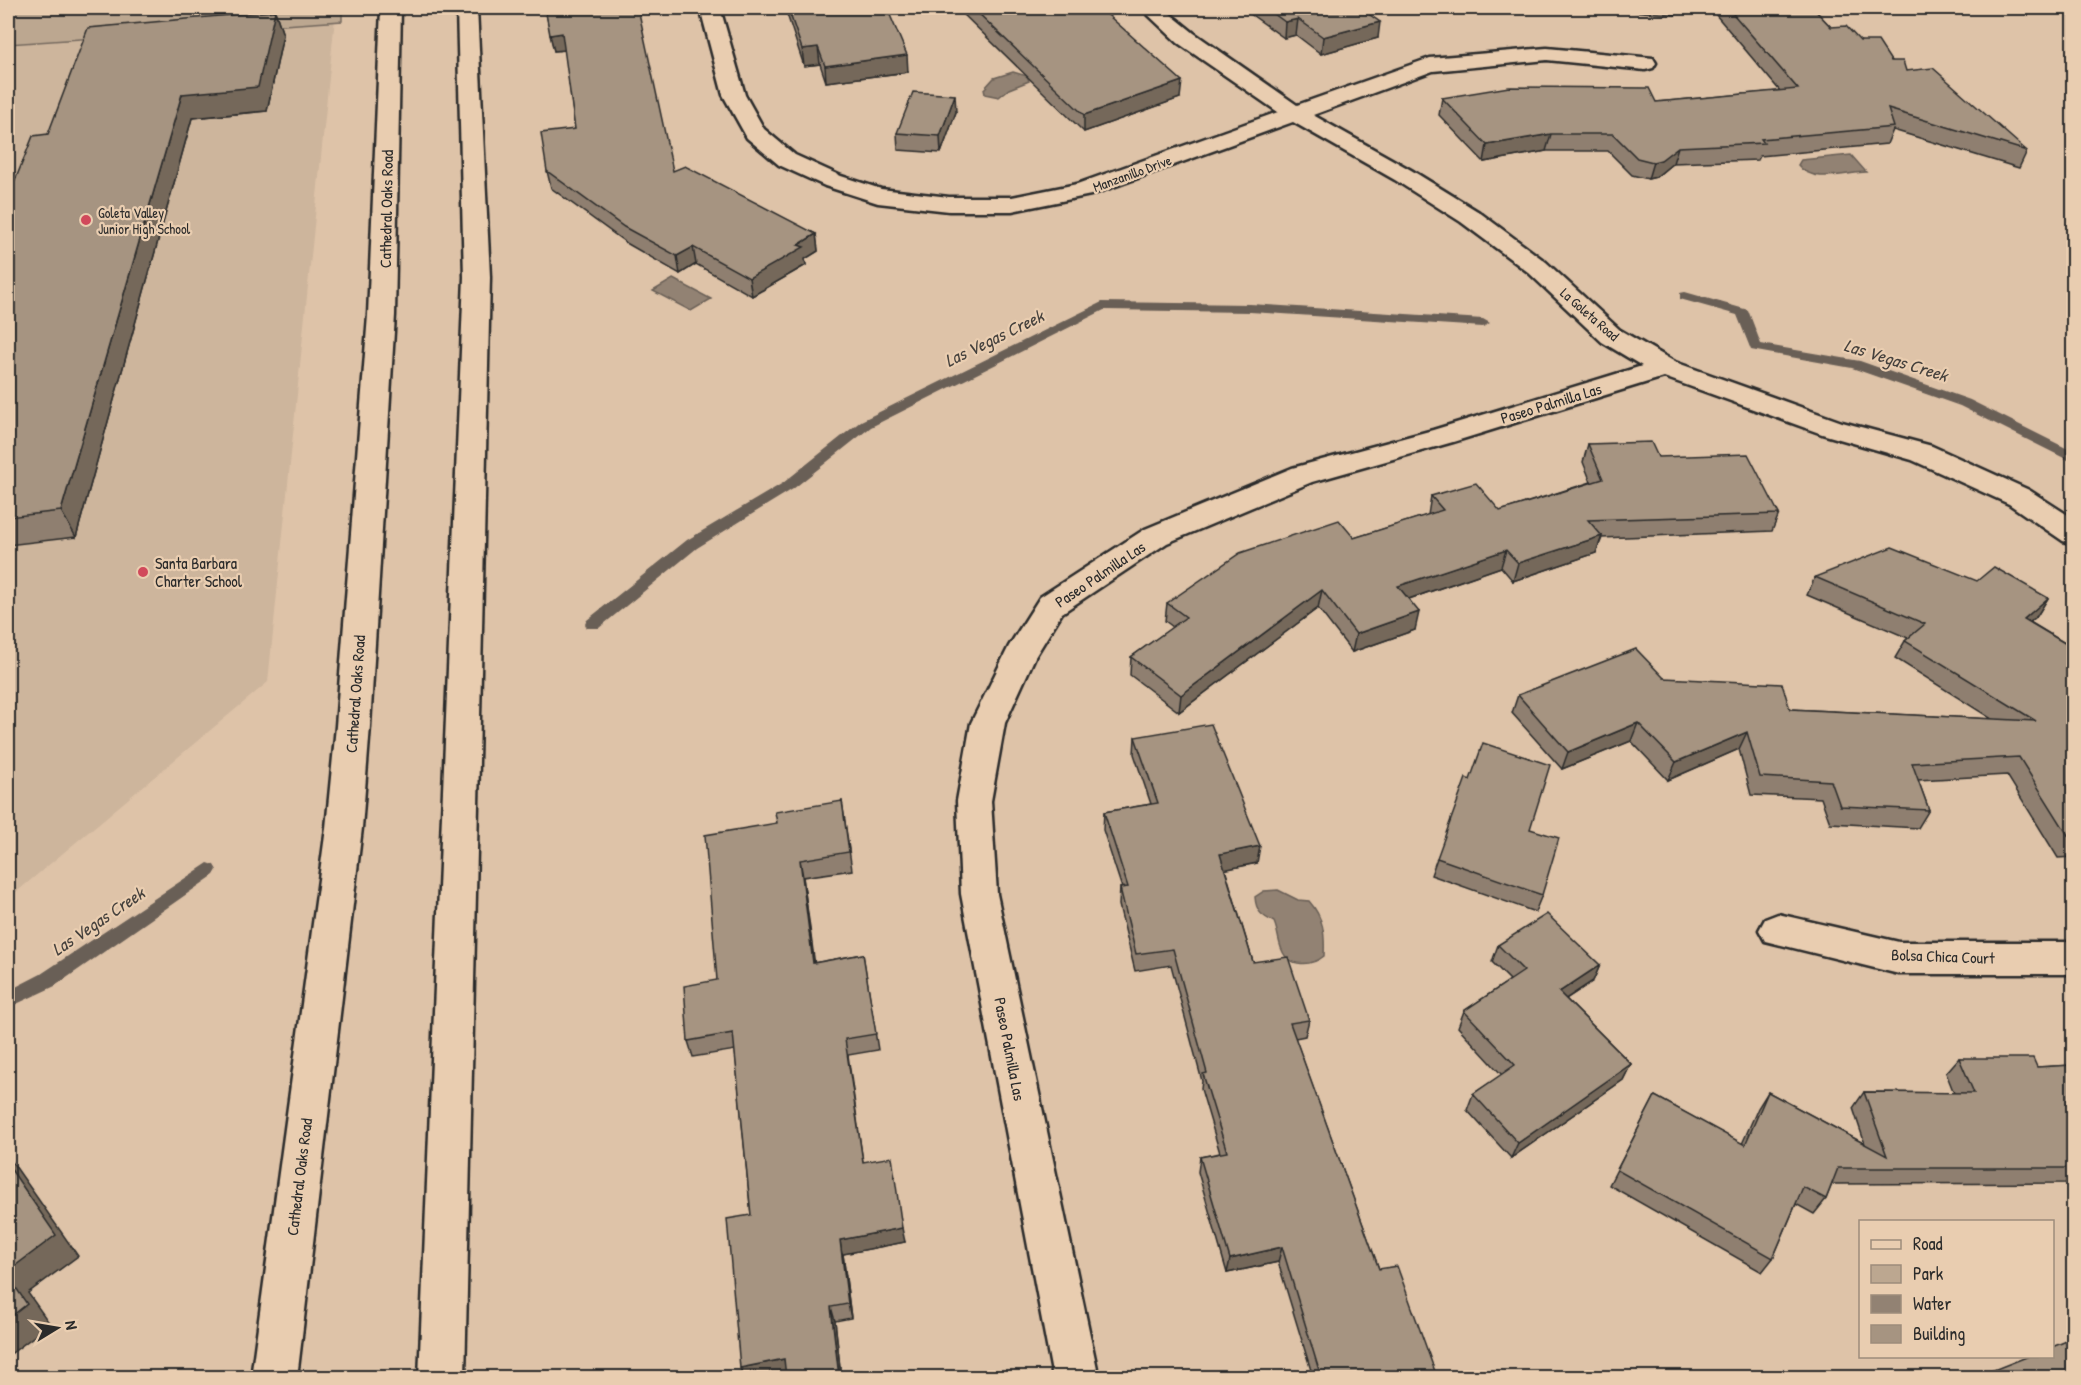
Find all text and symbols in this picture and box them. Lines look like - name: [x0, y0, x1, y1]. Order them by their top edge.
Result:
- street label: Cathedral Oaks Road: [374, 150, 398, 268]
- street label: Manzanillo Drive: [1090, 150, 1174, 196]
- place label: Goleta Valley Junior High School: [98, 203, 191, 239]
- marker: Goleta Valley Junior High School: [79, 213, 93, 227]
- street label: La Goleta Road: [1557, 283, 1624, 345]
- water label: Las Vegas Creek: [941, 303, 1049, 373]
- water label: Las Vegas Creek: [1841, 332, 1952, 388]
- street label: Paseo Palmilla Las: [1498, 377, 1604, 429]
- street label: Paseo Palmilla Las: [1051, 536, 1149, 612]
- place label: Santa Barbara Charter School: [155, 552, 243, 592]
- marker: Santa Barbara Charter School: [136, 565, 150, 579]
- street label: Cathedral Oaks Road: [340, 634, 370, 754]
- water label: Las Vegas Creek: [47, 880, 151, 961]
- street label: Bolsa Chica Court: [1891, 943, 1996, 969]
- street label: Paseo Palmilla Las: [989, 996, 1031, 1102]
- street label: Cathedral Oaks Road: [281, 1117, 317, 1237]
- legend: [1859, 1220, 2054, 1358]
- text: Road: [1913, 1231, 1943, 1256]
- text: Park: [1913, 1261, 1944, 1286]
- text: Water: [1913, 1291, 1951, 1316]
- north arrow: [27, 1298, 87, 1358]
- text: N: [60, 1319, 83, 1332]
- text: Building: [1913, 1321, 1965, 1346]

